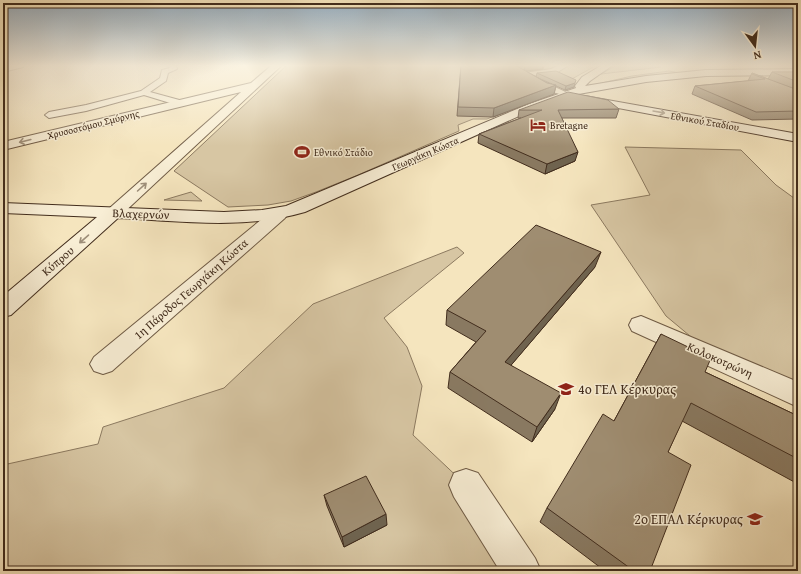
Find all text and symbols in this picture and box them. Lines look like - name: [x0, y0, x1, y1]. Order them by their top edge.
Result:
- north arrow: [735, 26, 775, 66]
- text: N: [751, 47, 763, 65]
- street label: Χρυσοστόμου Σμύρνης: [46, 106, 141, 143]
- street label: Εθνικού Σταδίου: [669, 108, 740, 135]
- one-way arrow: [652, 109, 665, 117]
- hotel icon: Bretagne: [529, 116, 547, 134]
- place label: Bretagne: [550, 118, 588, 133]
- street label: Γεωργάκη Κώστα: [389, 132, 462, 174]
- one-way arrow: [19, 137, 32, 145]
- sports icon: Εθνικό Στάδιο: [293, 143, 311, 161]
- place label: Εθνικό Στάδιο: [314, 145, 373, 160]
- one-way arrow: [137, 182, 147, 192]
- street label: Βλαχερνών: [112, 204, 170, 223]
- one-way arrow: [79, 234, 89, 243]
- street label: 1η Πάροδος Γεωργάκη Κώστα: [130, 234, 252, 343]
- street label: Κύπρου: [38, 242, 78, 279]
- street label: Κολοκοτρώνη: [685, 338, 756, 382]
- place label: 4ο ΓΕΛ Κέρκυρας: [578, 379, 676, 399]
- school or university icon: 4ο ΓΕΛ Κέρκυρας: [557, 380, 575, 398]
- place label: 2ο ΕΠΑΛ Κέρκυρας: [634, 509, 743, 529]
- school or university icon: 2ο ΕΠΑΛ Κέρκυρας: [746, 510, 764, 528]

